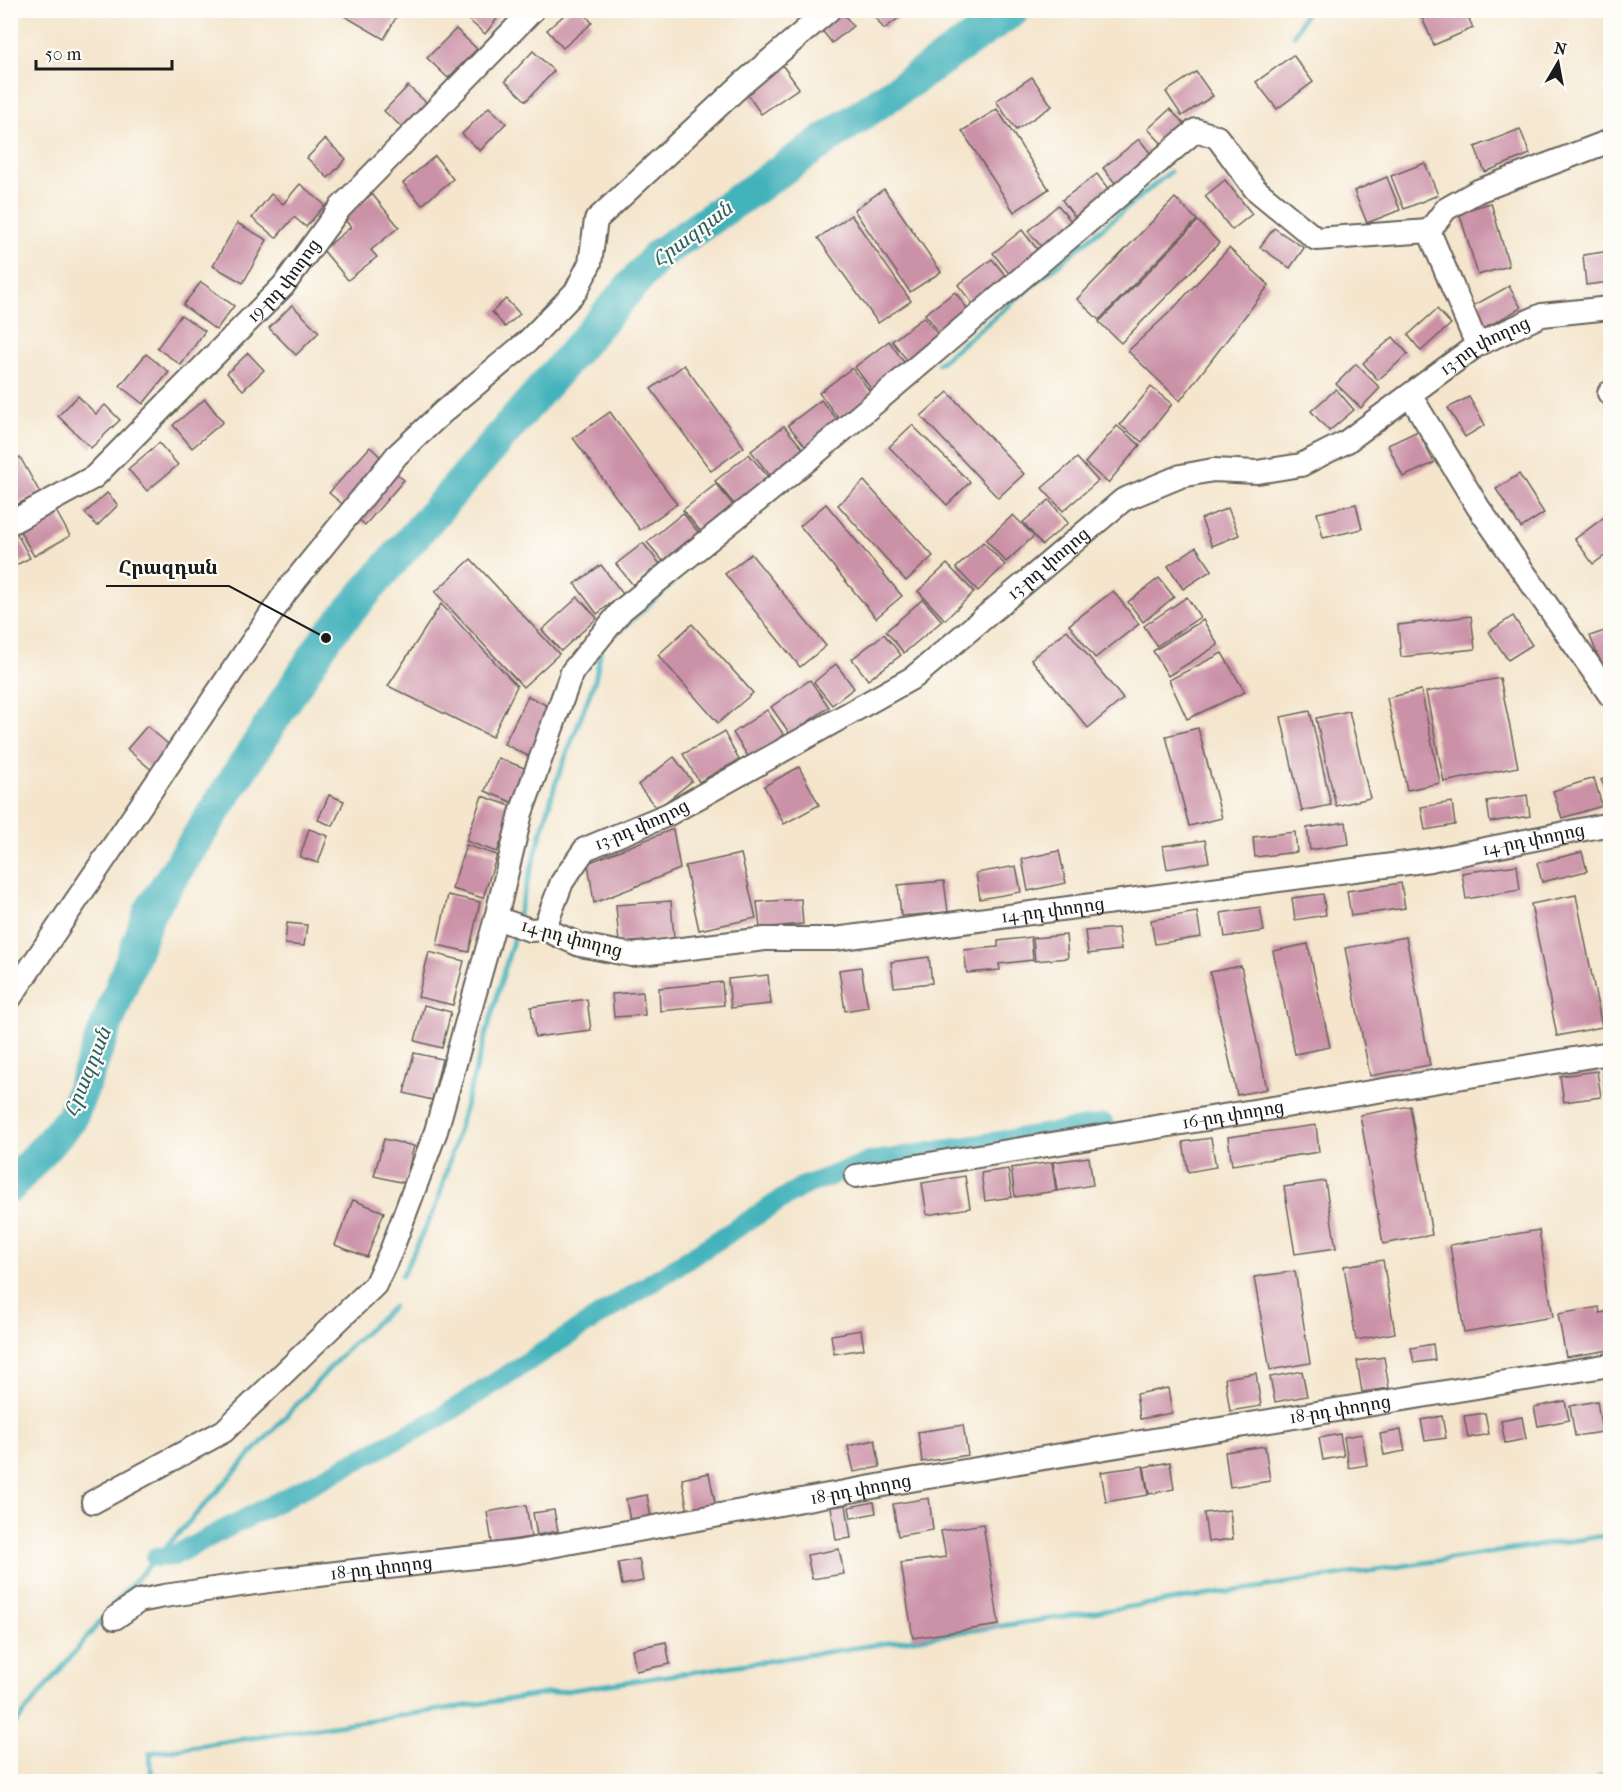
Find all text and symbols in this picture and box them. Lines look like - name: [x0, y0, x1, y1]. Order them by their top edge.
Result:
- scale bar: [36, 33, 172, 71]
- north arrow: [1528, 33, 1588, 93]
- text: N: [1553, 38, 1569, 59]
- text: 50 m: [45, 44, 82, 65]
- water label: Հրազդան: [648, 196, 738, 273]
- street label: 19-րդ փողոց: [243, 235, 325, 327]
- street label: 13-րդ փողոց: [1436, 312, 1533, 380]
- street label: 13-րդ փողոց: [1003, 523, 1094, 604]
- callout: Հրազդան: [106, 548, 229, 586]
- text: Հրազդան: [118, 556, 218, 579]
- street label: 13-րդ փողոց: [591, 795, 692, 855]
- street label: 14-րդ փողոց: [1480, 819, 1586, 860]
- street label: 14-րդ փողոց: [1000, 893, 1106, 928]
- street label: 14-րդ փողոց: [519, 915, 625, 962]
- water label: Հրազդան: [59, 1023, 117, 1120]
- street label: 16-րդ փողոց: [1181, 1096, 1286, 1134]
- street label: 18-րդ փողոց: [1288, 1391, 1392, 1428]
- street label: 18-րդ փողոց: [809, 1470, 913, 1509]
- street label: 18-րդ փողոց: [329, 1552, 433, 1585]

